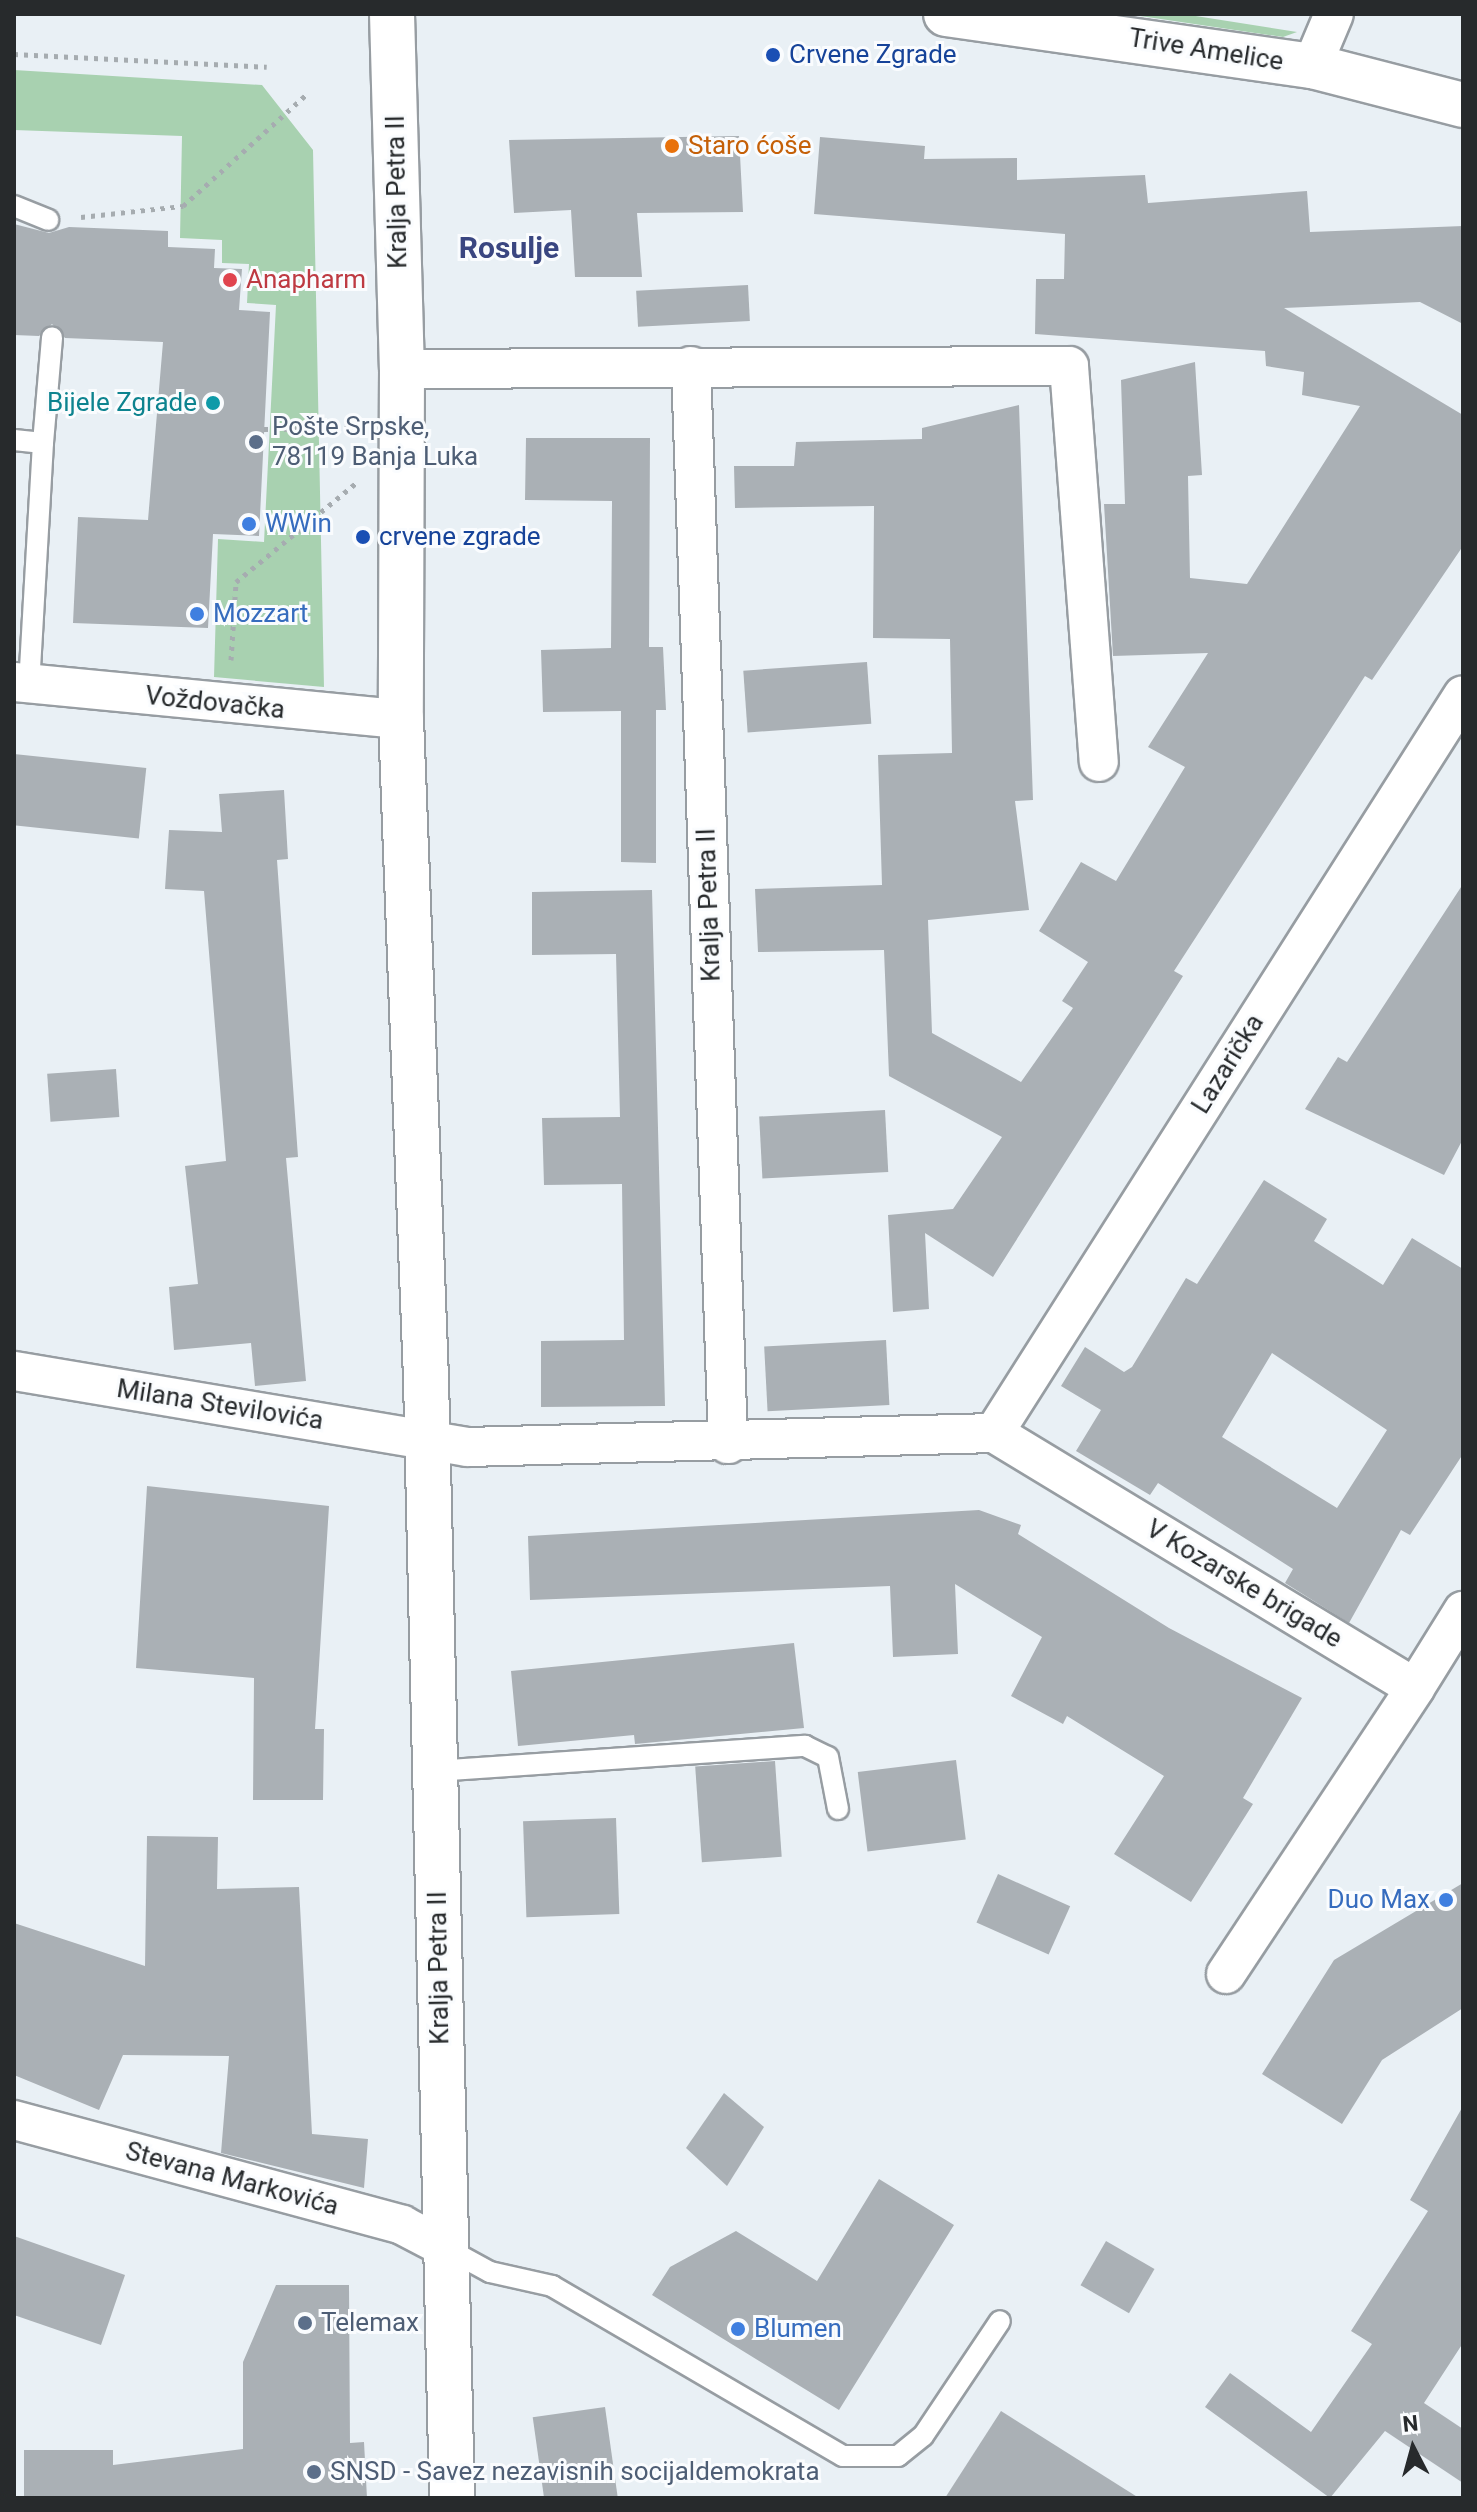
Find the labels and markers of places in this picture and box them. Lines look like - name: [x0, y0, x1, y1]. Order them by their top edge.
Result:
- place label: Crvene Zgrade: [789, 39, 957, 71]
- marker: Crvene Zgrade: [764, 46, 782, 64]
- place label: Staro ćoše: [688, 130, 812, 162]
- marker: Staro ćoše: [663, 137, 681, 155]
- place label: Anapharm: [246, 264, 366, 296]
- marker: Anapharm: [221, 271, 239, 289]
- place label: Bijele Zgrade: [47, 387, 197, 419]
- marker: Bijele Zgrade: [204, 394, 222, 412]
- place label: Pošte Srpske, 78119 Banja Luka: [272, 411, 478, 472]
- marker: Pošte Srpske, 78119 Banja Luka: [247, 433, 265, 451]
- place label: WWin: [265, 508, 332, 540]
- marker: WWin: [240, 515, 258, 533]
- place label: crvene zgrade: [379, 521, 541, 553]
- marker: crvene zgrade: [354, 528, 372, 546]
- place label: Mozzart: [213, 598, 308, 630]
- marker: Mozzart: [188, 605, 206, 623]
- place label: Duo Max: [1328, 1884, 1430, 1916]
- marker: Duo Max: [1437, 1891, 1455, 1909]
- place label: Telemax: [321, 2307, 419, 2339]
- place label: Blumen: [754, 2313, 842, 2345]
- marker: Telemax: [296, 2314, 314, 2332]
- marker: Blumen: [729, 2320, 747, 2338]
- place label: SNSD - Savez nezavisnih socijaldemokrata: [330, 2456, 820, 2488]
- marker: SNSD - Savez nezavisnih socijaldemokrata: [305, 2463, 323, 2481]

